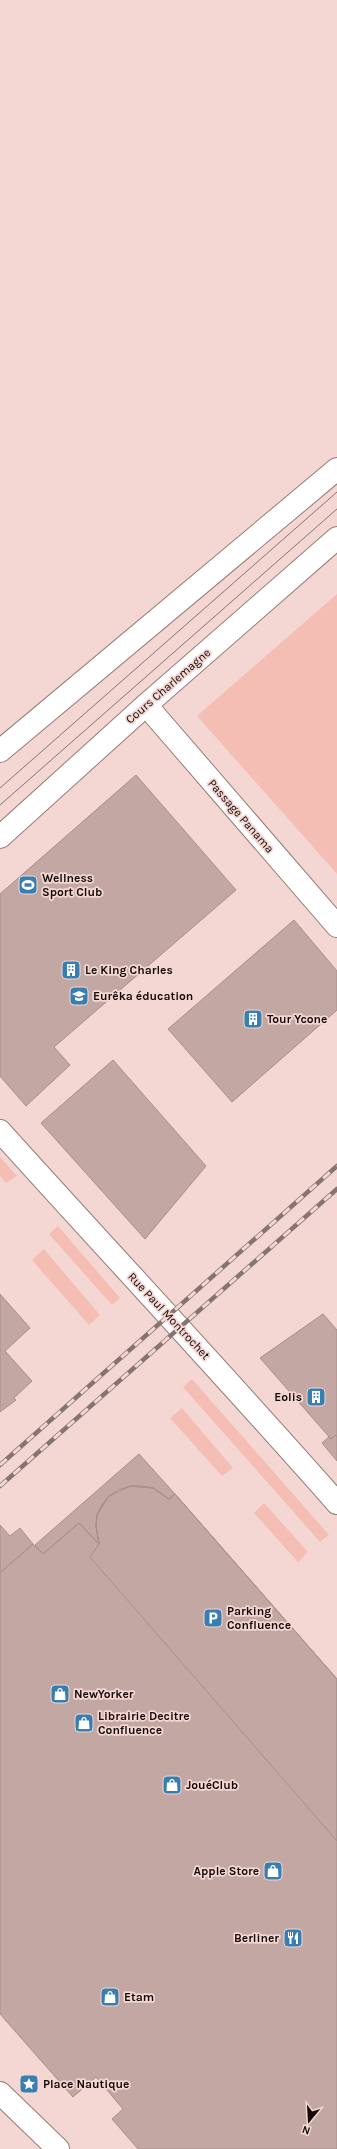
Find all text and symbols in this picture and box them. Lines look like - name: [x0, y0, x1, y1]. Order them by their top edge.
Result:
- street label: Cours Charlemagne: [123, 645, 213, 727]
- street label: Passage Panama: [205, 776, 277, 856]
- place label: Wellness Sport Club: [42, 871, 102, 899]
- sports icon: Wellness Sport Club: [17, 874, 39, 896]
- building icon: Le King Charles: [60, 959, 82, 981]
- place label: Le King Charles: [85, 963, 173, 977]
- school or university icon: Eurêka éducation: [68, 985, 90, 1007]
- place label: Eurêka éducation: [93, 989, 193, 1003]
- building icon: Tour Ycone: [242, 1008, 264, 1030]
- place label: Tour Ycone: [267, 1012, 327, 1026]
- street label: Rue Paul Montrochet: [125, 1270, 213, 1363]
- building icon: Eolis: [305, 1386, 327, 1408]
- place label: Eolis: [274, 1390, 302, 1404]
- place label: Parking Confluence: [227, 1604, 291, 1632]
- parking icon: Parking Confluence: [202, 1607, 224, 1629]
- shop icon: NewYorker: [49, 1683, 71, 1705]
- place label: NewYorker: [74, 1687, 134, 1701]
- place label: Librairie Decitre Confluence: [98, 1709, 190, 1737]
- shop icon: Librairie Decitre Confluence: [73, 1712, 95, 1734]
- shop icon: JouéClub: [161, 1774, 183, 1796]
- place label: JouéClub: [186, 1778, 238, 1792]
- shop icon: Apple Store: [262, 1860, 284, 1882]
- place label: Apple Store: [194, 1864, 259, 1878]
- restaurant icon: Berliner: [282, 1927, 304, 1949]
- place label: Berliner: [234, 1931, 279, 1945]
- shop icon: Etam: [99, 1986, 121, 2008]
- place label: Etam: [124, 1990, 154, 2004]
- place icon: Place Nautique: [18, 2073, 40, 2095]
- place label: Place Nautique: [43, 2077, 129, 2091]
- north arrow: [289, 2101, 329, 2141]
- text: N: [300, 2123, 312, 2137]

